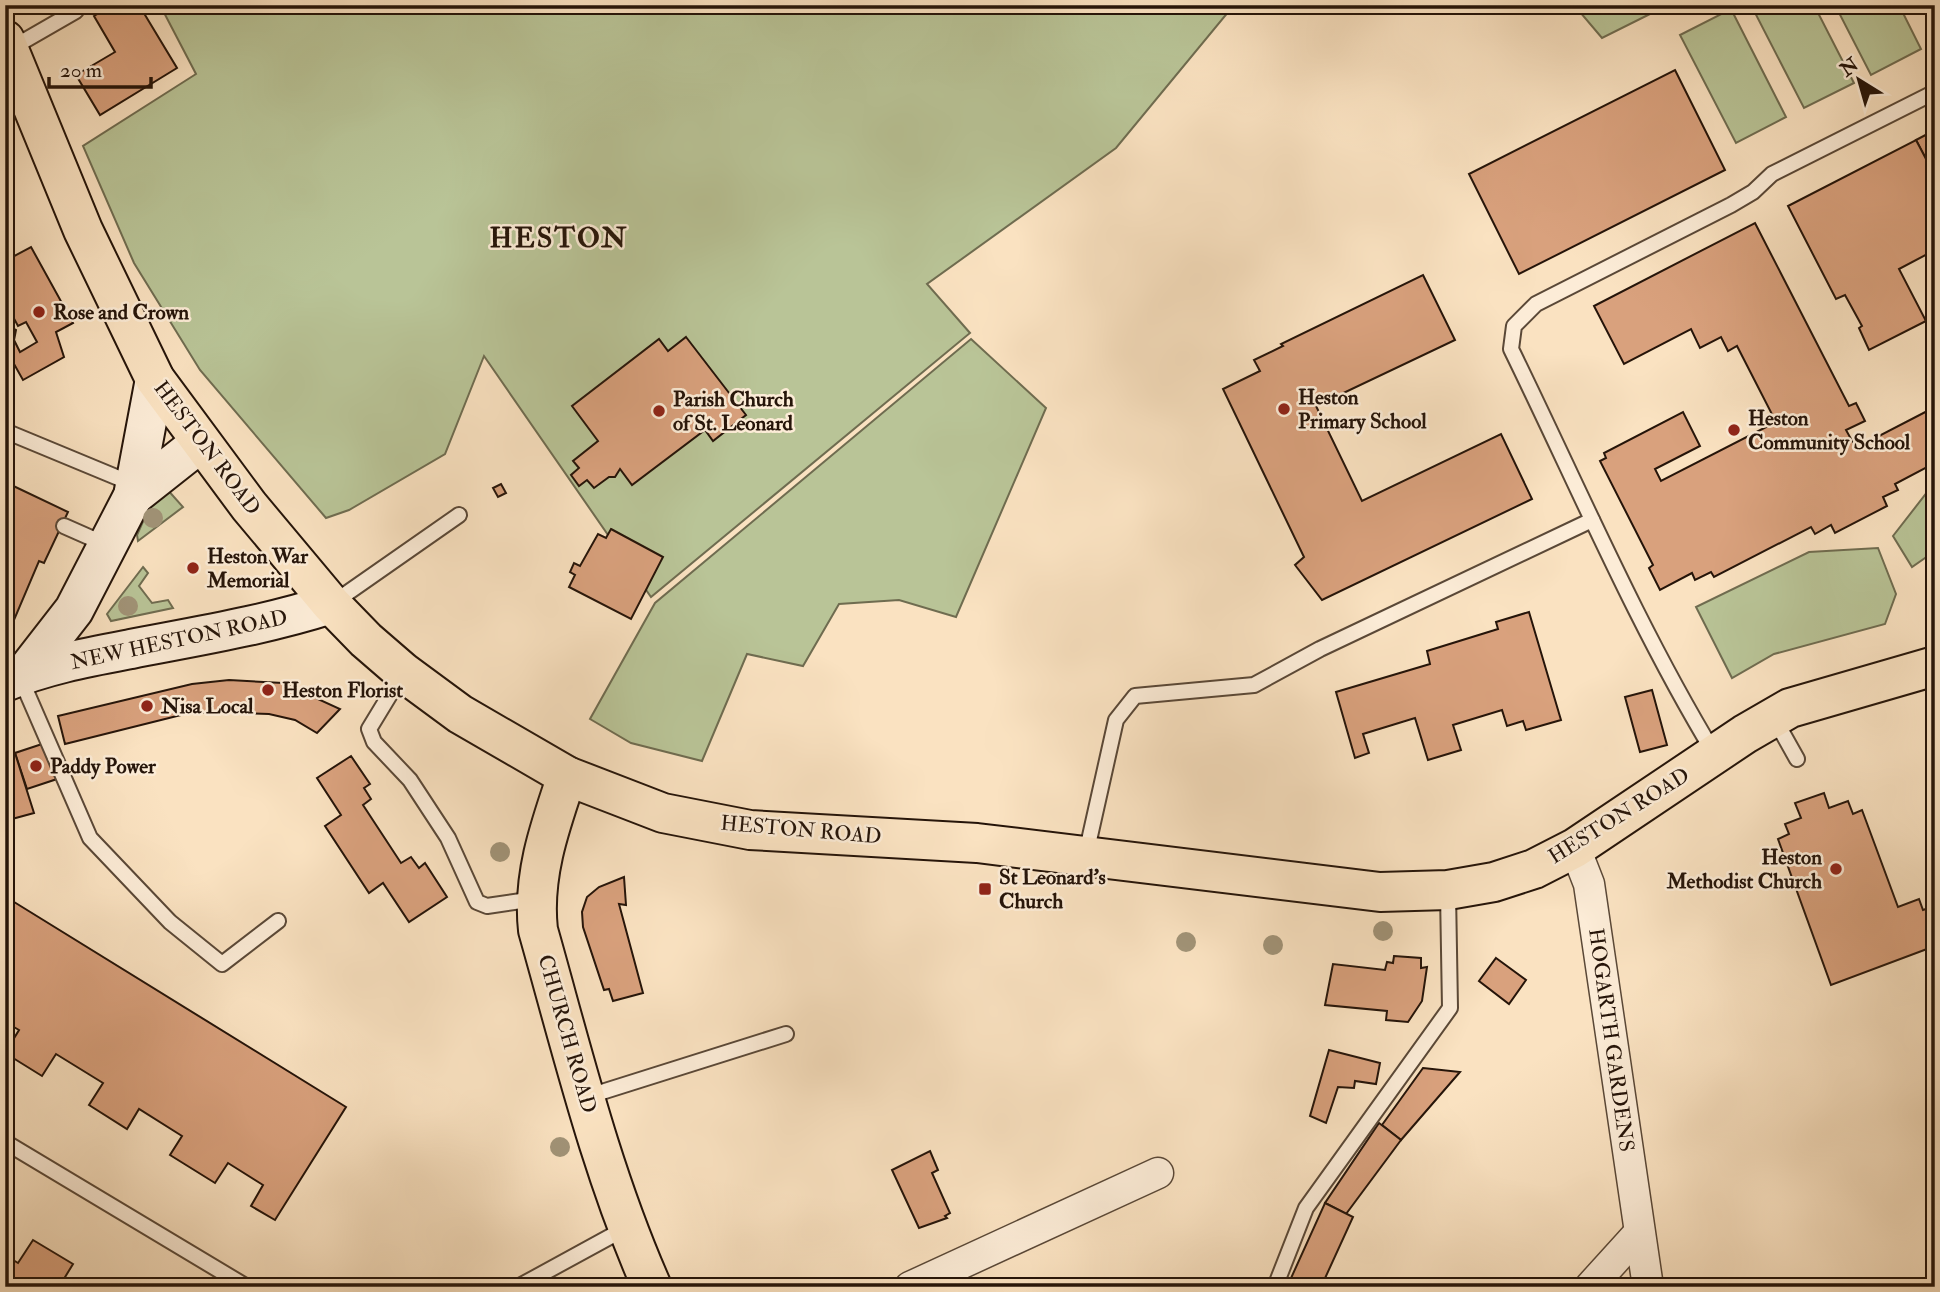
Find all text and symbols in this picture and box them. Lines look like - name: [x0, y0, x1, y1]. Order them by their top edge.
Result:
- scale bar: [49, 46, 150, 90]
- north arrow: [1825, 46, 1895, 116]
- text: N: [1835, 52, 1864, 83]
- text: 20 m: [60, 57, 102, 84]
- district label: HESTON: [490, 221, 628, 256]
- place label: Rose and Crown: [53, 299, 189, 326]
- marker: Rose and Crown: [31, 304, 47, 320]
- street label: HESTON ROAD: [148, 375, 266, 521]
- place label: Heston Primary School: [1298, 384, 1427, 435]
- place label: Parish Church of St. Leonard: [673, 386, 794, 437]
- marker: Heston Primary School: [1276, 401, 1292, 417]
- marker: Parish Church of St. Leonard: [651, 403, 667, 419]
- place label: Heston Community School: [1748, 405, 1911, 456]
- marker: Heston Community School: [1726, 422, 1742, 438]
- place label: Heston War Memorial: [206, 543, 309, 594]
- marker: Heston War Memorial: [185, 560, 201, 576]
- street label: NEW HESTON ROAD: [68, 604, 290, 676]
- place label: Heston Florist: [282, 677, 403, 704]
- marker: Heston Florist: [260, 682, 276, 698]
- place label: Nisa Local: [160, 693, 254, 720]
- marker: Nisa Local: [139, 698, 155, 714]
- place label: Paddy Power: [50, 753, 157, 780]
- marker: Paddy Power: [28, 758, 44, 774]
- street label: HESTON ROAD: [1543, 762, 1695, 870]
- street label: HESTON ROAD: [719, 810, 883, 850]
- place label: Heston Methodist Church: [1666, 844, 1822, 895]
- marker: Heston Methodist Church: [1828, 861, 1844, 877]
- place label: St Leonard's Church: [999, 864, 1106, 915]
- marker: St Leonard's Church: [977, 881, 993, 897]
- street label: HOGARTH GARDENS: [1582, 926, 1640, 1154]
- street label: CHURCH ROAD: [531, 952, 603, 1116]

